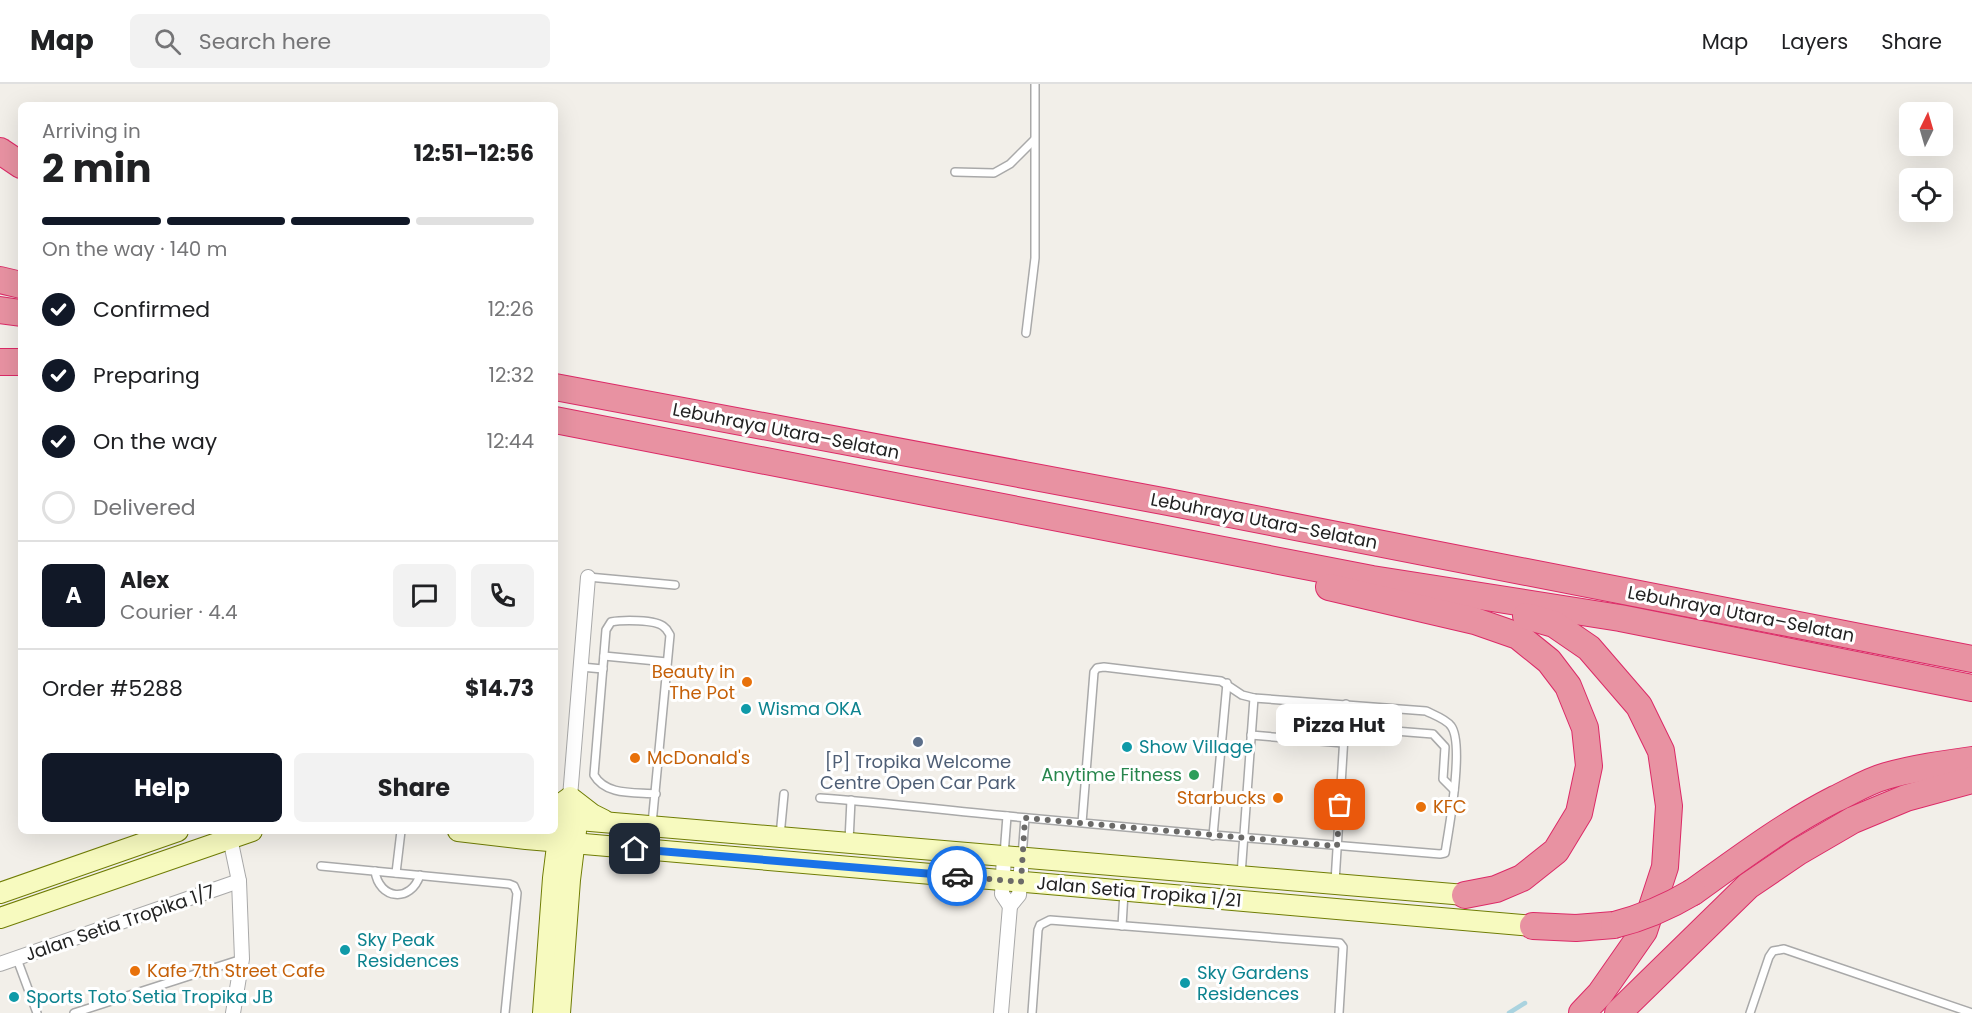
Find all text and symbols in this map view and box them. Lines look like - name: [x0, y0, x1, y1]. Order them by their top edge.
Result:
- search box: [130, 14, 550, 68]
- text: Map: [30, 21, 94, 60]
- icon: search: [151, 25, 184, 58]
- text: Search here: [199, 26, 331, 57]
- text: Map: [1702, 27, 1748, 56]
- text: Layers: [1781, 27, 1848, 56]
- text: Share: [1881, 27, 1942, 56]
- north arrow: [1899, 102, 1953, 156]
- map controls: [1899, 102, 1953, 222]
- text: Arriving in: [42, 117, 141, 145]
- text: 12:51–12:56: [414, 138, 534, 169]
- text: 2 min: [42, 141, 152, 196]
- button: locate: [1899, 168, 1953, 222]
- text: On the way · 140 m: [42, 235, 227, 263]
- icon: check: [42, 293, 75, 326]
- text: Confirmed: [93, 294, 210, 325]
- text: 12:26: [488, 295, 534, 323]
- icon: check: [42, 359, 75, 392]
- text: Preparing: [93, 360, 200, 391]
- text: 12:32: [489, 361, 534, 389]
- street label: Lebuhraya Utara–Selatan: [671, 396, 902, 465]
- icon: check: [42, 425, 75, 458]
- text: On the way: [93, 426, 217, 457]
- text: 12:44: [487, 427, 534, 455]
- street label: Lebuhraya Utara–Selatan: [1149, 486, 1380, 555]
- text: Delivered: [93, 492, 196, 523]
- button: chat: [393, 564, 456, 627]
- button: phone: [471, 564, 534, 627]
- text: Alex: [120, 565, 169, 596]
- street label: Lebuhraya Utara–Selatan: [1626, 579, 1857, 648]
- text: A: [65, 580, 82, 611]
- text: Courier · 4.4: [120, 598, 238, 626]
- place label: Beauty in The Pot: [652, 659, 735, 705]
- text: Order #5288: [42, 673, 183, 704]
- text: $14.73: [465, 673, 534, 704]
- marker: Beauty in The Pot: [740, 675, 754, 689]
- place label: Wisma OKA: [758, 696, 862, 721]
- marker: Wisma OKA: [739, 702, 753, 716]
- callout: Pizza Hut: [1277, 703, 1403, 745]
- text: Pizza Hut: [1293, 711, 1385, 739]
- place label: Show Village: [1139, 734, 1253, 759]
- marker: [P] Tropika Welcome Centre Open Car Park: [911, 735, 925, 749]
- marker: Show Village: [1120, 740, 1134, 754]
- place label: McDonald's: [647, 745, 750, 770]
- place label: [P] Tropika Welcome Centre Open Car Park: [820, 749, 1017, 795]
- marker: McDonald's: [628, 751, 642, 765]
- button: Help: [42, 753, 282, 822]
- button: Share: [294, 753, 534, 822]
- place label: Anytime Fitness: [1041, 762, 1182, 787]
- marker: Anytime Fitness: [1187, 768, 1201, 782]
- pin: [1314, 779, 1365, 830]
- place label: Starbucks: [1177, 785, 1266, 810]
- icon: bag: [1323, 788, 1356, 821]
- marker: Starbucks: [1271, 791, 1285, 805]
- place label: KFC: [1433, 794, 1467, 819]
- marker: KFC: [1414, 800, 1428, 814]
- pin: [609, 823, 660, 874]
- icon: home: [618, 832, 651, 865]
- courier: [927, 846, 987, 906]
- icon: car: [941, 860, 974, 893]
- street label: Jalan Setia Tropika 1/21: [1036, 870, 1243, 913]
- street label: Jalan Setia Tropika 1/7: [22, 878, 218, 967]
- place label: Sky Peak Residences: [357, 927, 459, 973]
- marker: Sky Peak Residences: [338, 943, 352, 957]
- place label: Kafe 7th Street Cafe: [147, 958, 325, 983]
- place label: Sky Gardens Residences: [1197, 960, 1309, 1006]
- marker: Kafe 7th Street Cafe: [128, 964, 142, 978]
- marker: Sky Gardens Residences: [1178, 976, 1192, 990]
- place label: Sports Toto Setia Tropika JB: [26, 984, 273, 1009]
- marker: Sports Toto Setia Tropika JB: [7, 990, 21, 1004]

